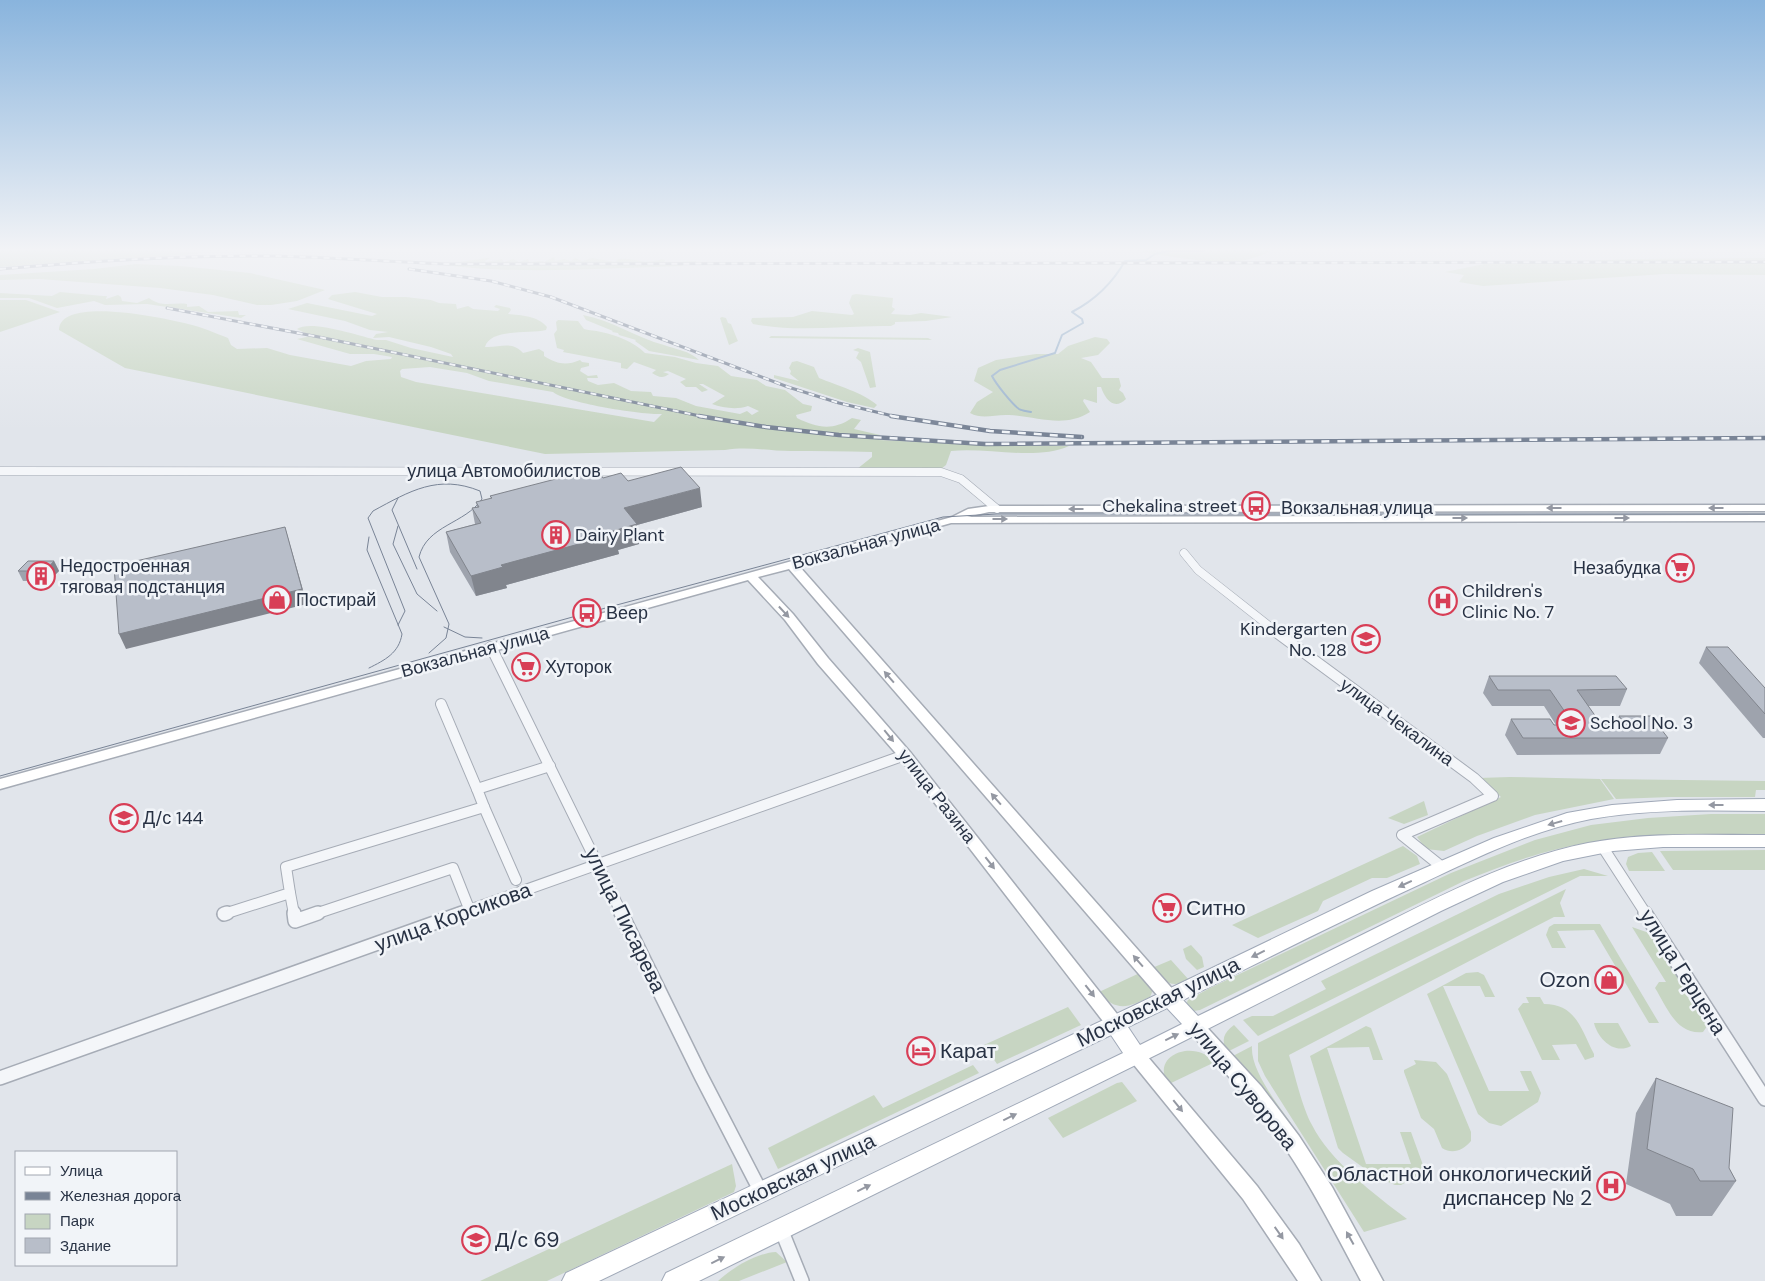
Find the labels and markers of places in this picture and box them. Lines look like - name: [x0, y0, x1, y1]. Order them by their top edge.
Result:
- bus stop icon: Chekalina street: [1241, 491, 1271, 521]
- place label: Chekalina street: [1102, 494, 1237, 518]
- building icon: Dairy Plant: [541, 520, 571, 550]
- place label: Dairy Plant: [575, 523, 665, 547]
- supermarket icon: Незабудка: [1665, 553, 1695, 583]
- place label: Недостроенная тяговая подстанция: [60, 554, 225, 599]
- place label: Незабудка: [1573, 556, 1662, 580]
- building icon: Недостроенная тяговая подстанция: [26, 561, 56, 591]
- place label: Children's Clinic No. 7: [1462, 579, 1554, 624]
- shop icon: Постирай: [262, 585, 292, 615]
- hospital icon: Children's Clinic No. 7: [1428, 586, 1458, 616]
- place label: Постирай: [296, 588, 376, 612]
- bus stop icon: Веер: [572, 598, 602, 628]
- place label: Веер: [606, 601, 648, 625]
- place label: Kindergarten No. 128: [1240, 617, 1347, 662]
- school or university icon: Kindergarten No. 128: [1351, 624, 1381, 654]
- supermarket icon: Хуторок: [511, 652, 541, 682]
- place label: Хуторок: [545, 655, 612, 679]
- school or university icon: School No. 3: [1556, 708, 1586, 738]
- place label: School No. 3: [1590, 711, 1693, 735]
- school or university icon: Д/с 144: [109, 803, 139, 833]
- place label: Д/с 144: [143, 806, 204, 830]
- supermarket icon: Ситно: [1152, 893, 1182, 923]
- place label: Ситно: [1186, 894, 1246, 922]
- shop icon: Ozon: [1594, 965, 1624, 995]
- place label: Ozon: [1540, 966, 1590, 994]
- hotel icon: Карат: [906, 1036, 936, 1066]
- place label: Карат: [940, 1037, 997, 1065]
- place label: Областной онкологический диспансер № 2: [1327, 1160, 1592, 1212]
- hospital icon: Областной онкологический диспансер № 2: [1596, 1171, 1626, 1201]
- school or university icon: Д/с 69: [461, 1225, 491, 1255]
- place label: Д/с 69: [495, 1226, 560, 1254]

